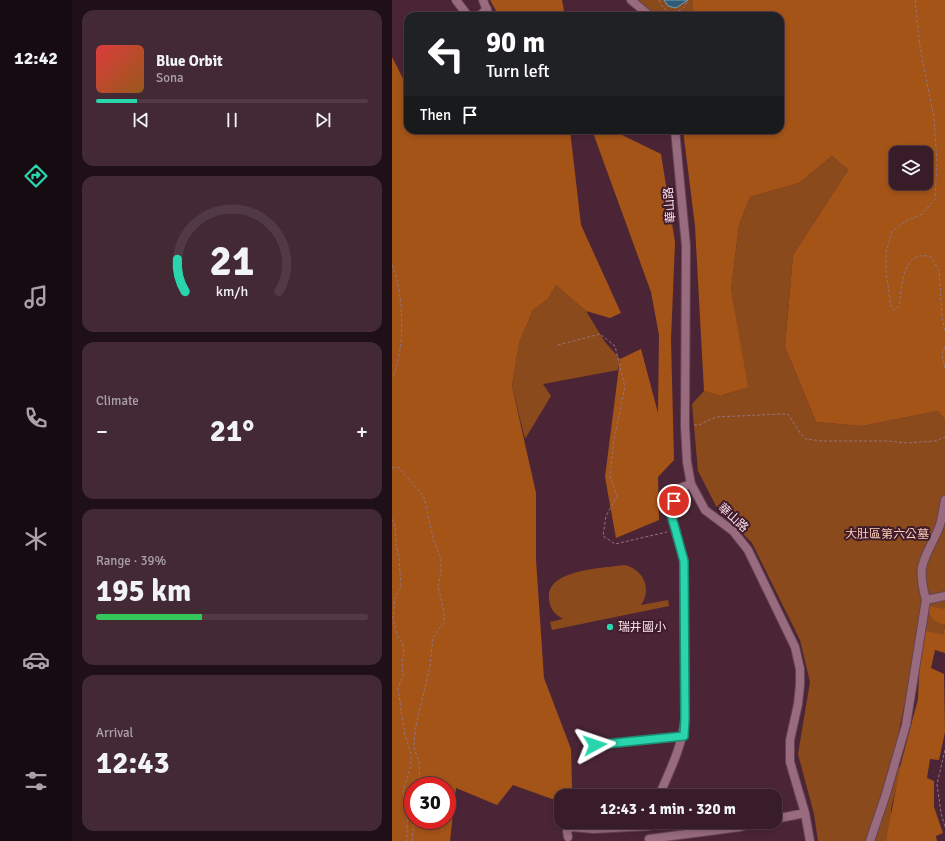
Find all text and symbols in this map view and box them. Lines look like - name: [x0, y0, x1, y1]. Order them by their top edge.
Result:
- text: 90 m: [486, 26, 545, 60]
- icon: left: [420, 28, 472, 80]
- text: 12:42: [14, 47, 58, 69]
- text: Blue Orbit: [156, 52, 223, 70]
- text: Turn left: [486, 60, 549, 82]
- text: Sona: [156, 70, 184, 86]
- icon: arrive: [459, 104, 481, 126]
- text: Then: [420, 106, 451, 124]
- icon: previous: [130, 109, 152, 131]
- icon: pause: [221, 109, 243, 131]
- icon: next: [312, 109, 334, 131]
- map controls: [889, 146, 933, 190]
- button: layers: [889, 146, 933, 190]
- icon: directions: [22, 162, 50, 190]
- street label: 華山路: [661, 186, 679, 224]
- text: 21: [210, 236, 254, 287]
- icon: music: [22, 283, 50, 311]
- text: km/h: [216, 283, 248, 300]
- text: Climate: [96, 393, 139, 409]
- icon: phone: [22, 404, 50, 432]
- text: 21°: [210, 413, 254, 450]
- text: −: [96, 418, 108, 445]
- text: +: [356, 418, 368, 445]
- pin: [657, 484, 691, 518]
- icon: arrive: [663, 490, 685, 512]
- street label: 華山路: [715, 500, 751, 536]
- icon: climate: [22, 525, 50, 553]
- park label: 大肚區第六公墓: [845, 527, 929, 542]
- text: Range · 39%: [96, 553, 166, 569]
- text: 195 km: [96, 573, 191, 610]
- place label: 瑞井國小: [618, 620, 666, 635]
- marker: 瑞井國小: [605, 622, 615, 632]
- icon: car: [22, 646, 50, 674]
- position arrow: [574, 724, 616, 766]
- text: Arrival: [96, 725, 133, 741]
- text: 12:43: [96, 745, 170, 782]
- icon: filters: [22, 767, 50, 795]
- speed limit sign: 30: [404, 777, 456, 829]
- text: 12:43 · 1 min · 320 m: [600, 800, 736, 818]

